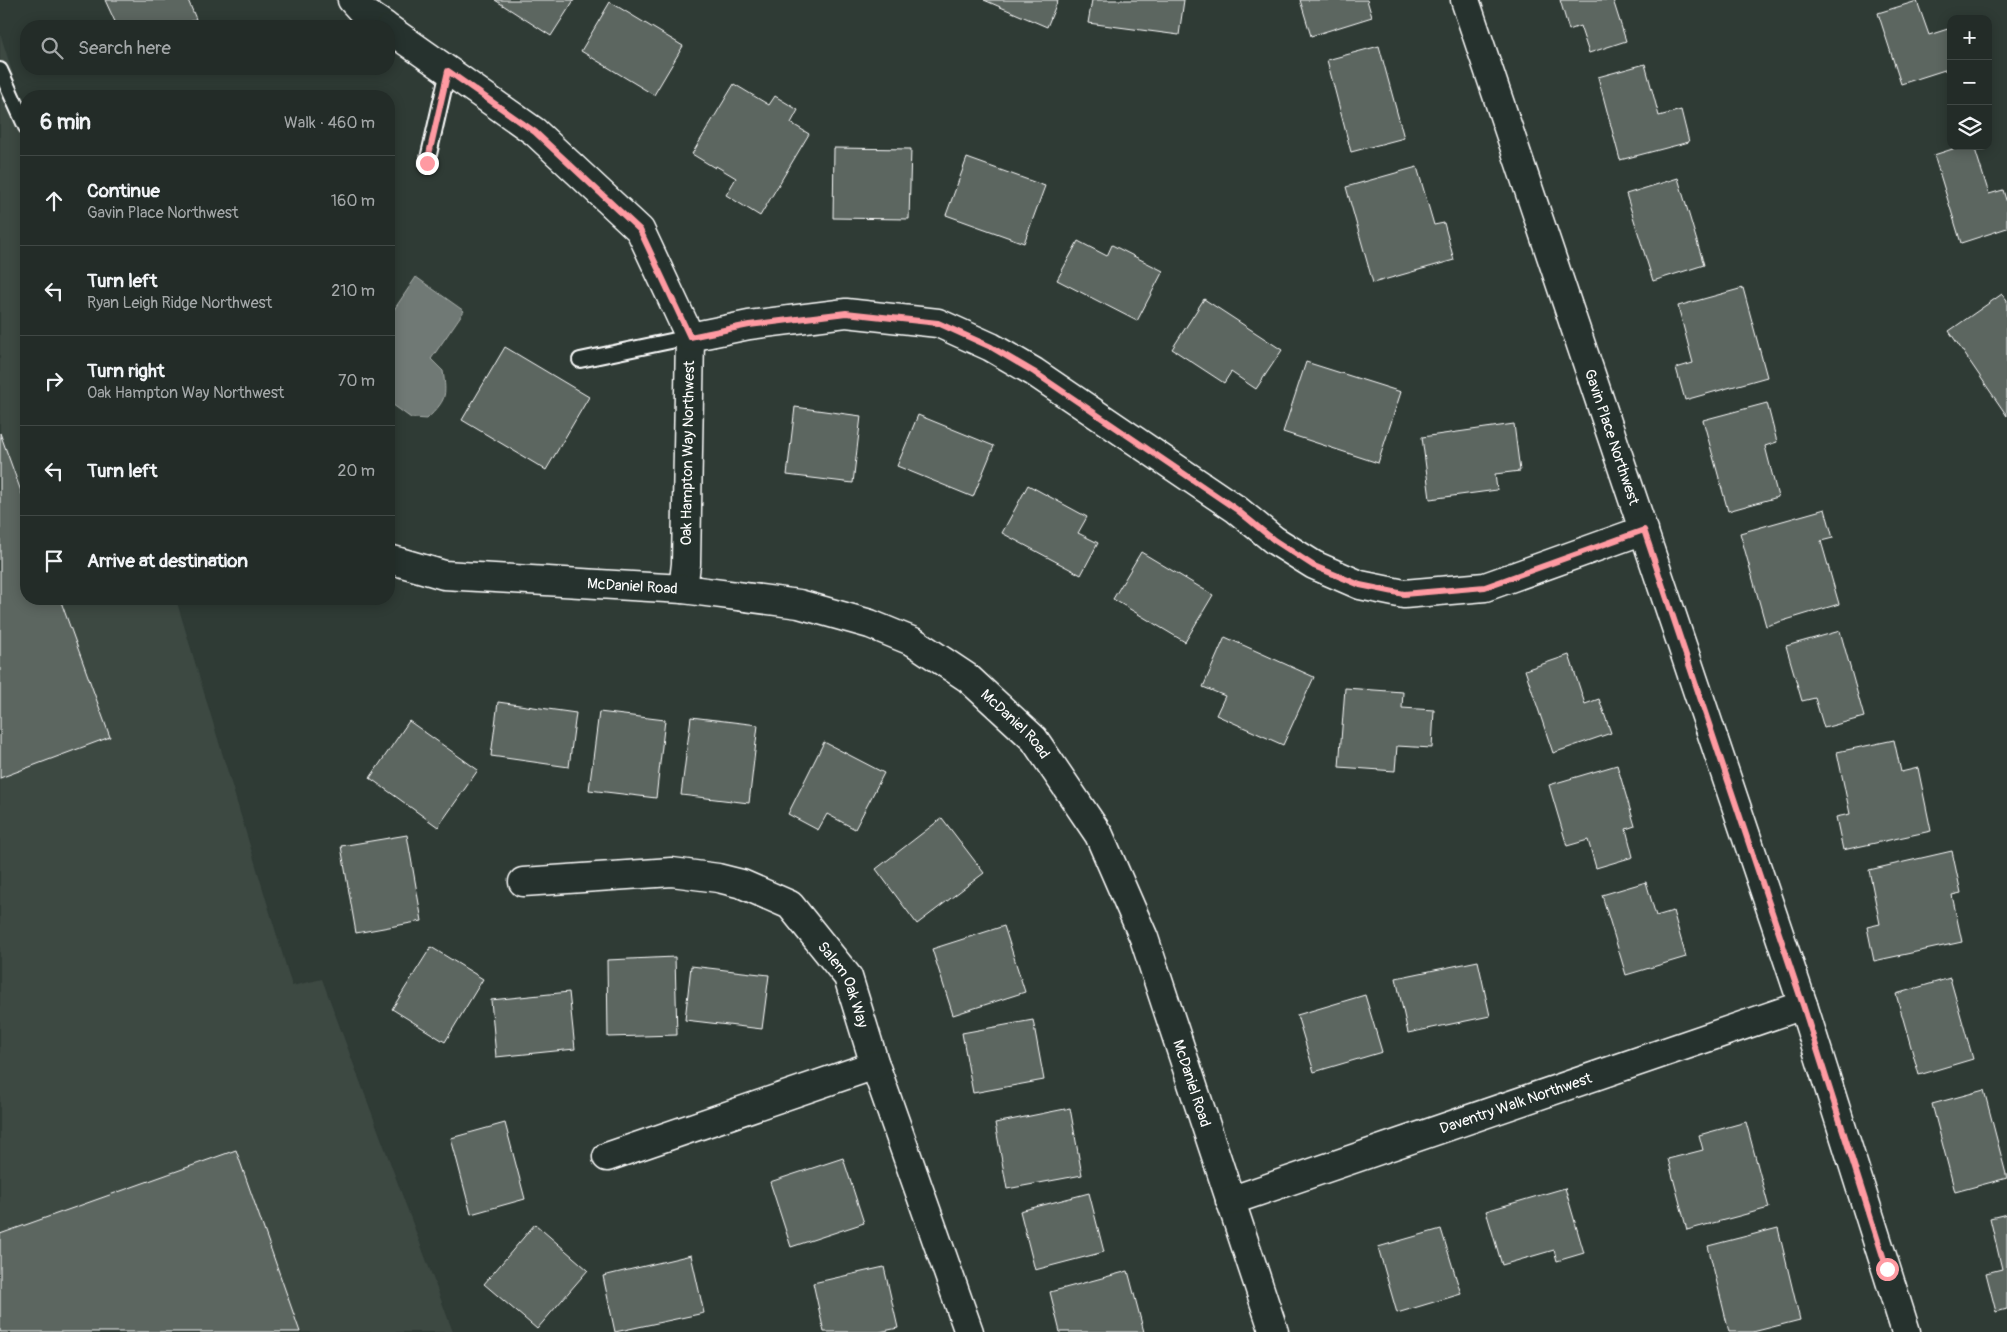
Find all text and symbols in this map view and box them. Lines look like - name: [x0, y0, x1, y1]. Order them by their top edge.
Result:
- map controls: [1947, 15, 1992, 150]
- button: +: [1947, 15, 1992, 60]
- search box: [20, 20, 395, 75]
- icon: search: [38, 34, 66, 62]
- text: Search here: [78, 36, 171, 60]
- button: −: [1947, 60, 1992, 105]
- button: layers: [1947, 105, 1992, 150]
- text: 6 min: [40, 109, 91, 136]
- text: Walk · 460 m: [284, 113, 375, 133]
- route end: [416, 152, 439, 175]
- text: Continue: [87, 179, 160, 203]
- icon: ahead: [40, 187, 68, 215]
- text: 160 m: [331, 191, 375, 211]
- text: Gavin Place Northwest: [87, 203, 238, 223]
- text: Turn left: [87, 269, 157, 293]
- icon: left: [40, 277, 68, 305]
- text: 210 m: [331, 281, 375, 301]
- text: Ryan Leigh Ridge Northwest: [87, 293, 272, 313]
- text: Turn right: [87, 359, 165, 383]
- street label: Oak Hampton Way Northwest: [677, 359, 699, 546]
- icon: right: [40, 367, 68, 395]
- street label: Gavin Place Northwest: [1580, 367, 1644, 508]
- text: 70 m: [338, 371, 375, 391]
- text: Oak Hampton Way Northwest: [87, 383, 284, 403]
- icon: left: [40, 457, 68, 485]
- text: Turn left: [87, 459, 157, 483]
- text: 20 m: [337, 461, 375, 481]
- icon: arrive: [40, 547, 68, 575]
- text: Arrive at destination: [87, 549, 248, 573]
- street label: McDaniel Road: [586, 574, 678, 598]
- street label: McDaniel Road: [977, 685, 1054, 762]
- street label: Salem Oak Way: [814, 938, 873, 1030]
- street label: McDaniel Road: [1169, 1037, 1215, 1129]
- street label: Daventry Walk Northwest: [1437, 1068, 1595, 1138]
- route start: [1876, 1258, 1899, 1281]

